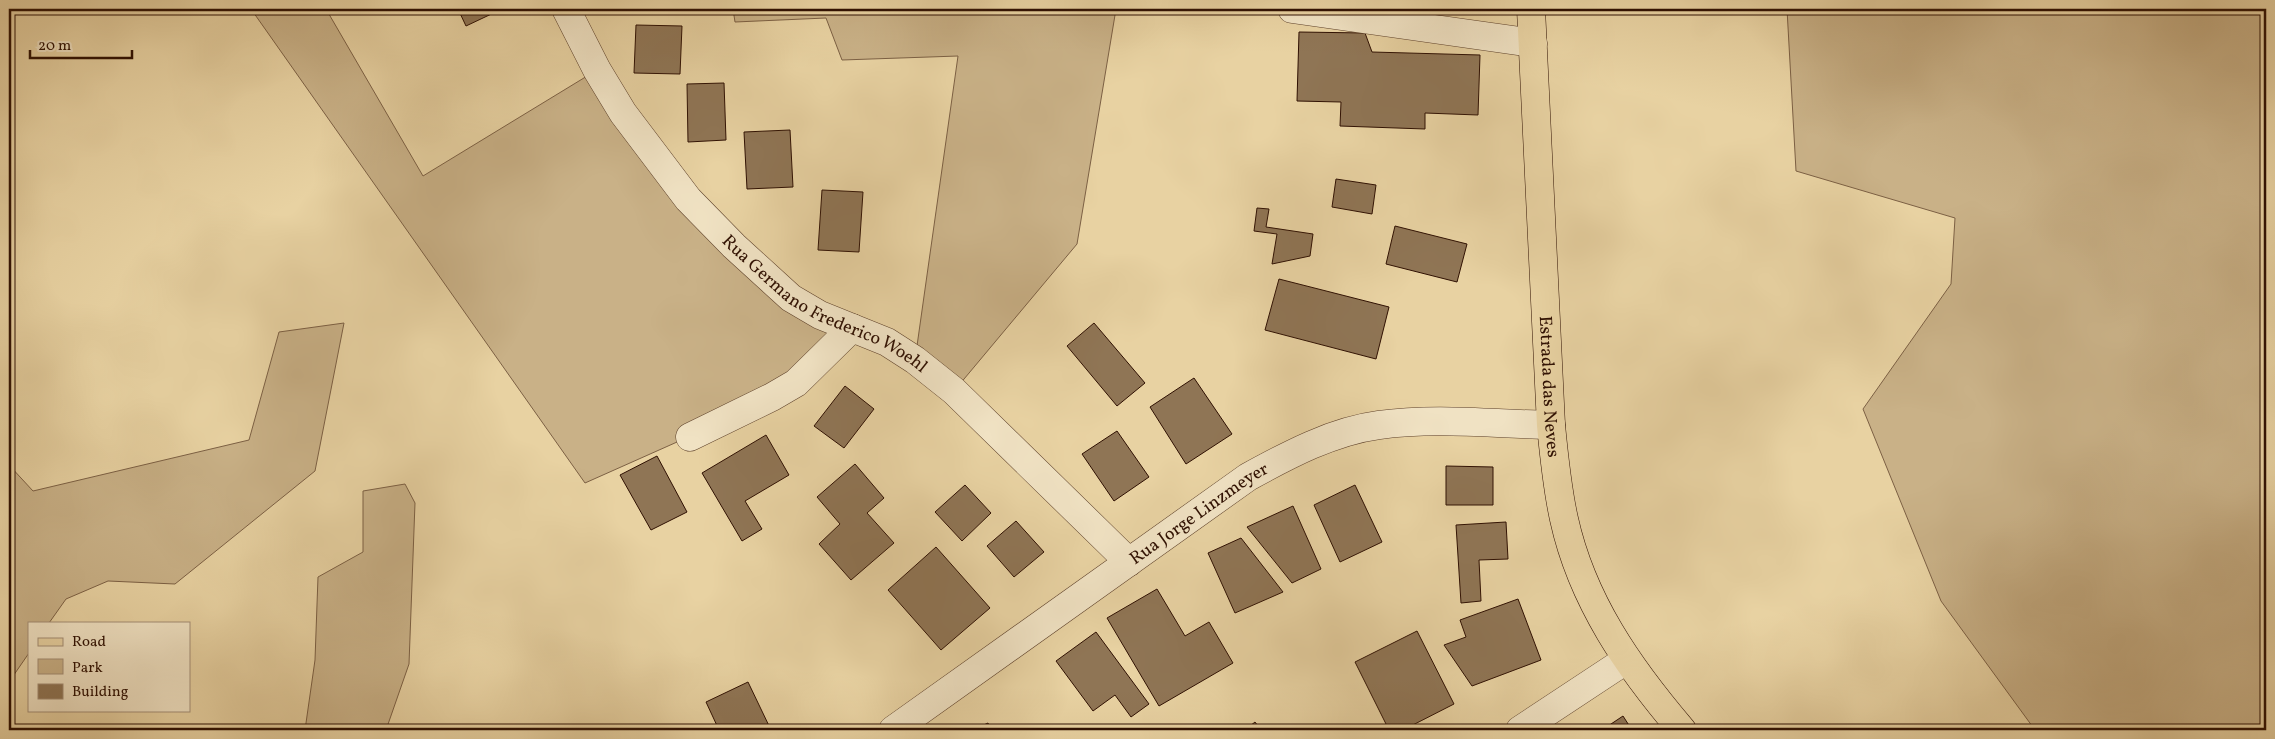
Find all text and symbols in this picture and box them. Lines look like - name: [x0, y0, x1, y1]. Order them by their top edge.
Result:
- scale bar: [30, 28, 132, 60]
- text: 20 m: [38, 36, 71, 57]
- street label: Rua Germano Frederico Woehl: [715, 230, 932, 379]
- street label: Estrada das Neves: [1532, 315, 1565, 459]
- street label: Rua Jorge Linzmeyer: [1125, 457, 1274, 572]
- legend: [28, 622, 190, 712]
- text: Road: [72, 632, 106, 653]
- text: Park: [72, 658, 103, 679]
- text: Building: [72, 682, 129, 703]

